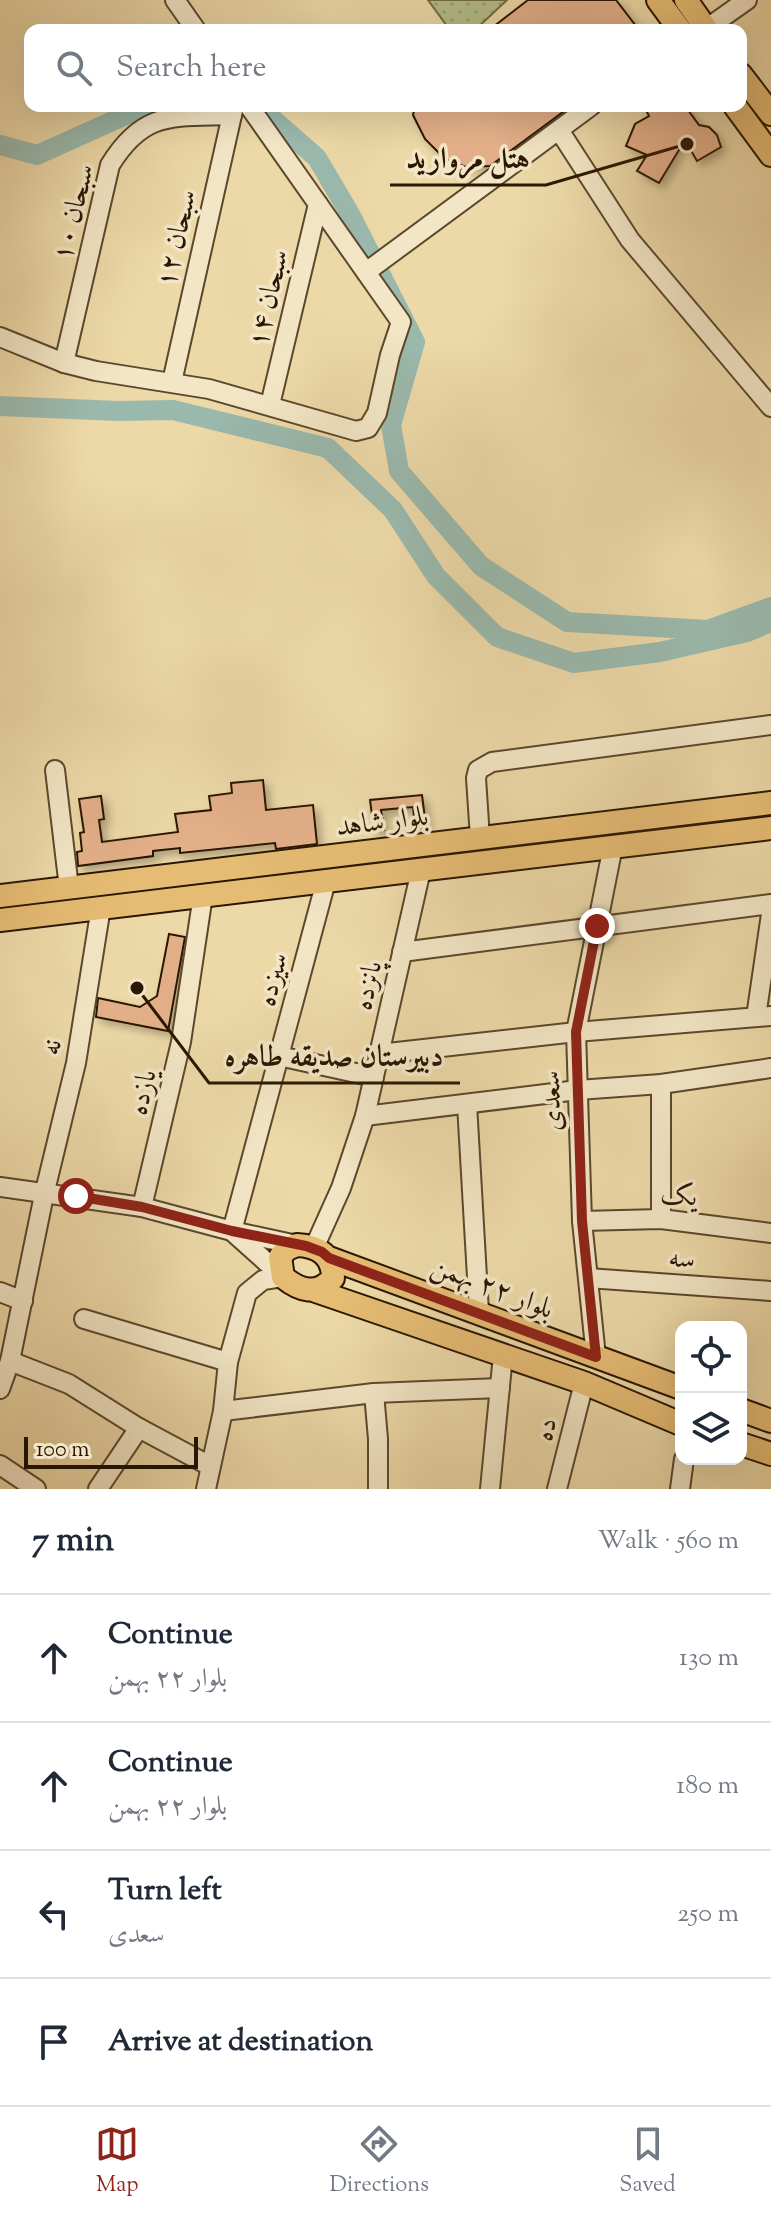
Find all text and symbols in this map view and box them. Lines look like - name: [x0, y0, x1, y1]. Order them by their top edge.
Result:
- search box: [24, 24, 747, 112]
- icon: search: [52, 46, 96, 90]
- text: Search here: [116, 47, 266, 90]
- callout: هتل مروارید: [390, 131, 546, 185]
- text: هتل مروارید: [406, 139, 530, 182]
- street label: سبحان ۱۰: [44, 160, 106, 266]
- street label: سبحان ۱۲: [147, 186, 209, 291]
- street label: سبحان ۱۴: [239, 246, 301, 351]
- street label: بلوار شاهد: [334, 797, 431, 848]
- route end: [579, 908, 615, 944]
- street label: سیزده: [248, 948, 300, 1011]
- street label: پانزده: [344, 955, 394, 1014]
- callout: دبیرستان صدیقه طاهره: [209, 1029, 460, 1083]
- street label: نه: [32, 1036, 74, 1059]
- text: دبیرستان صدیقه طاهره: [224, 1037, 444, 1080]
- street label: یازده: [119, 1064, 169, 1120]
- street label: سعدی: [532, 1070, 574, 1132]
- street label: یک: [659, 1175, 701, 1219]
- route start: [58, 1178, 94, 1214]
- street label: سه: [667, 1239, 696, 1281]
- street label: بلوار ۲۲ بهمن: [425, 1247, 559, 1330]
- map controls: [675, 1321, 747, 1465]
- button: locate: [675, 1321, 747, 1393]
- button: layers: [675, 1393, 747, 1465]
- street label: ده: [525, 1414, 569, 1446]
- scale bar: [24, 1433, 198, 1469]
- text: 100 m: [36, 1435, 89, 1467]
- text: 7 min: [32, 1517, 114, 1566]
- text: Walk · 560 m: [598, 1523, 739, 1560]
- text: Continue: [108, 1614, 233, 1657]
- icon: ahead: [32, 1636, 76, 1680]
- text: 130 m: [679, 1640, 739, 1677]
- text: بلوار ۲۲ بهمن: [108, 1661, 227, 1698]
- text: Continue: [108, 1742, 233, 1785]
- icon: ahead: [32, 1764, 76, 1808]
- text: 180 m: [676, 1768, 739, 1805]
- text: بلوار ۲۲ بهمن: [108, 1789, 227, 1826]
- text: Turn left: [108, 1870, 222, 1913]
- icon: left: [32, 1892, 76, 1936]
- text: 250 m: [677, 1896, 739, 1933]
- text: سعدی: [108, 1917, 164, 1954]
- icon: arrive: [32, 2020, 76, 2064]
- text: Arrive at destination: [108, 2021, 373, 2064]
- tab: Map: [95, 2122, 139, 2202]
- tab: Directions: [330, 2122, 429, 2202]
- tab: Saved: [619, 2122, 676, 2202]

